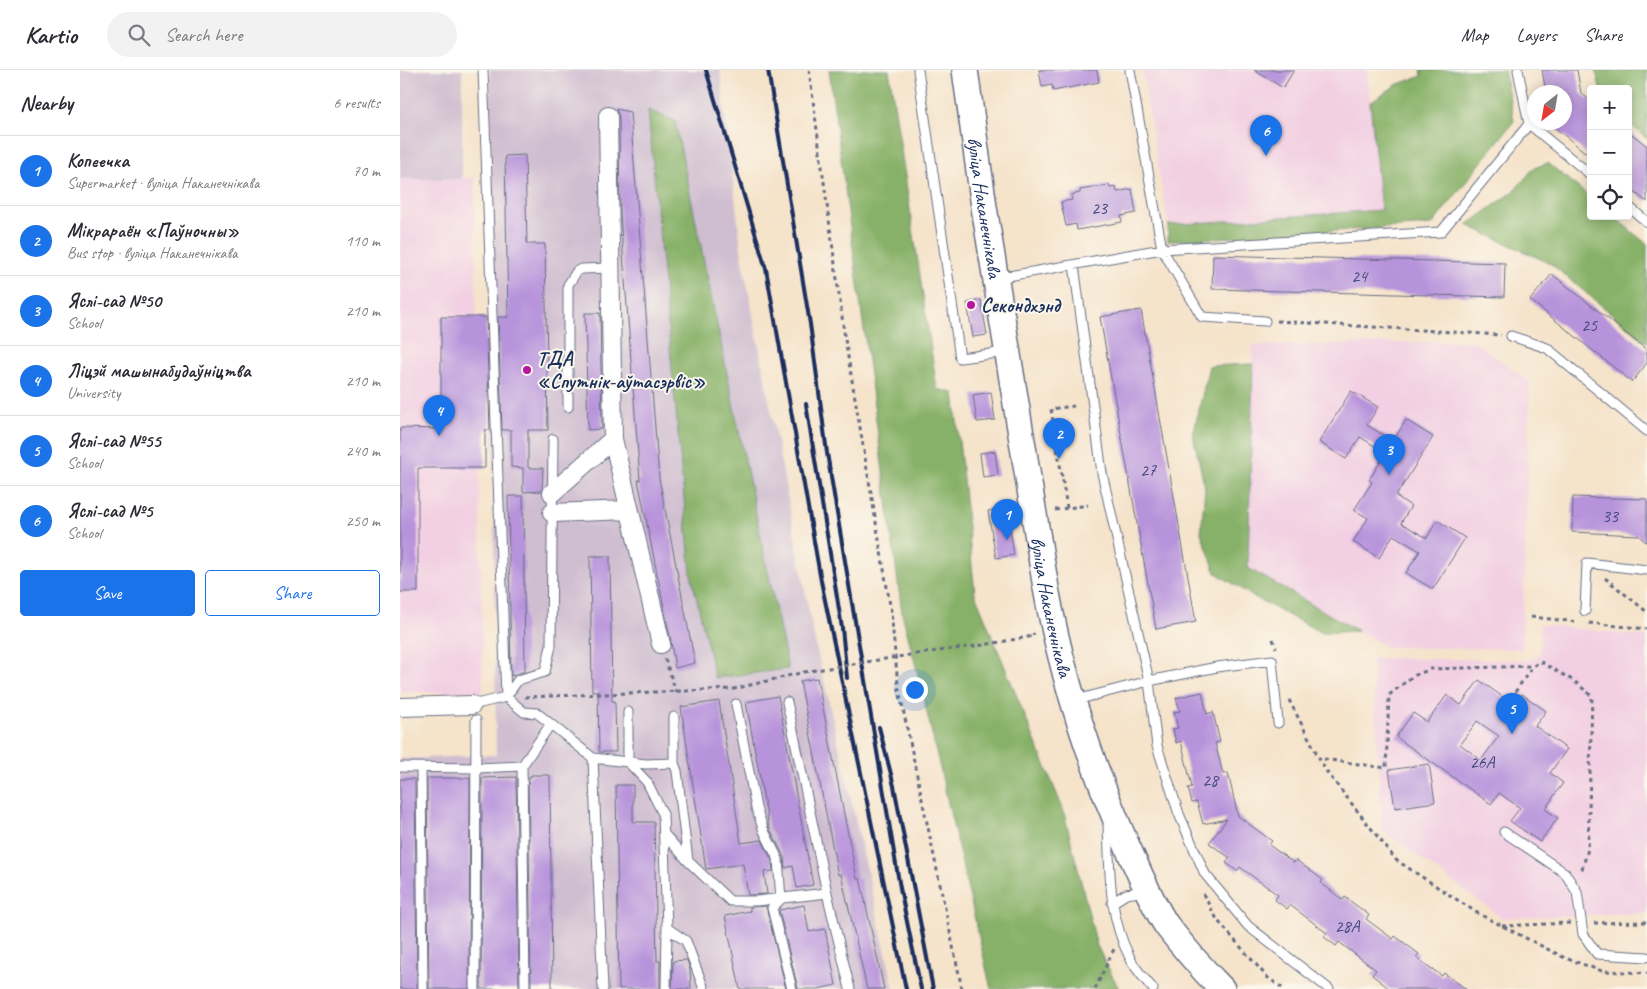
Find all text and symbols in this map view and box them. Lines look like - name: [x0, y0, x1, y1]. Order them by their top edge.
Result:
- search box: [107, 12, 457, 57]
- text: Kartio: [25, 20, 77, 50]
- icon: search: [125, 21, 153, 49]
- text: Search here: [165, 23, 242, 47]
- text: Map: [1461, 24, 1489, 46]
- text: Layers: [1517, 24, 1556, 46]
- text: Share: [1584, 24, 1622, 46]
- north arrow: [1527, 85, 1572, 130]
- map controls: [1587, 85, 1632, 220]
- button: +: [1587, 85, 1632, 130]
- text: Nearby: [20, 90, 73, 116]
- text: 6 results: [333, 93, 380, 113]
- pin: 6: [1250, 115, 1282, 156]
- button: −: [1587, 130, 1632, 175]
- street label: вуліца Наканечнікава: [962, 136, 1008, 282]
- text: Копеечка: [67, 149, 129, 173]
- text: 1: [32, 161, 40, 181]
- text: 70 m: [353, 161, 380, 181]
- text: Supermarket · вуліца Наканечнікава: [67, 173, 259, 193]
- button: locate: [1587, 175, 1632, 220]
- house number: 23: [1091, 197, 1109, 219]
- text: Мікрараён «Паўночны»: [67, 219, 239, 243]
- text: 2: [32, 231, 40, 251]
- text: 110 m: [346, 231, 380, 251]
- text: Bus stop · вуліца Наканечнікава: [67, 243, 237, 263]
- house number: 24: [1351, 265, 1369, 287]
- text: Яслі-сад №50: [67, 289, 161, 313]
- place label: Секондхэнд: [981, 293, 1062, 318]
- marker: Секондхэнд: [965, 299, 977, 311]
- text: 3: [32, 301, 40, 321]
- text: 210 m: [346, 301, 380, 321]
- text: School: [67, 313, 101, 333]
- house number: 25: [1581, 314, 1598, 336]
- place label: ТДА «Спутнік-аўтасэрвіс»: [537, 346, 706, 394]
- text: Ліцэй машынабудаўніцтва: [67, 359, 250, 383]
- marker: ТДА «Спутнік-аўтасэрвіс»: [521, 364, 533, 376]
- text: 4: [32, 371, 40, 391]
- text: 210 m: [346, 371, 380, 391]
- text: University: [67, 383, 120, 403]
- pin: 4: [423, 395, 455, 436]
- pin: 2: [1043, 418, 1075, 459]
- text: Яслі-сад №55: [67, 429, 161, 453]
- pin: 3: [1373, 434, 1405, 475]
- text: 5: [33, 441, 39, 461]
- text: 240 m: [346, 441, 380, 461]
- text: School: [67, 453, 101, 473]
- house number: 27: [1140, 459, 1157, 481]
- text: Яслі-сад №5: [67, 499, 153, 523]
- pin: 1: [991, 499, 1023, 540]
- house number: 33: [1602, 505, 1620, 527]
- text: 6: [32, 511, 40, 531]
- text: 250 m: [346, 511, 380, 531]
- text: School: [67, 523, 101, 543]
- street label: вуліца Наканечнікава: [1025, 535, 1079, 682]
- button: Save: [20, 570, 195, 616]
- button: Share: [205, 570, 380, 616]
- your location: [902, 677, 928, 703]
- pin: 5: [1496, 693, 1528, 734]
- house number: 26А: [1469, 751, 1496, 773]
- house number: 28: [1202, 769, 1220, 791]
- house number: 28А: [1334, 915, 1361, 937]

